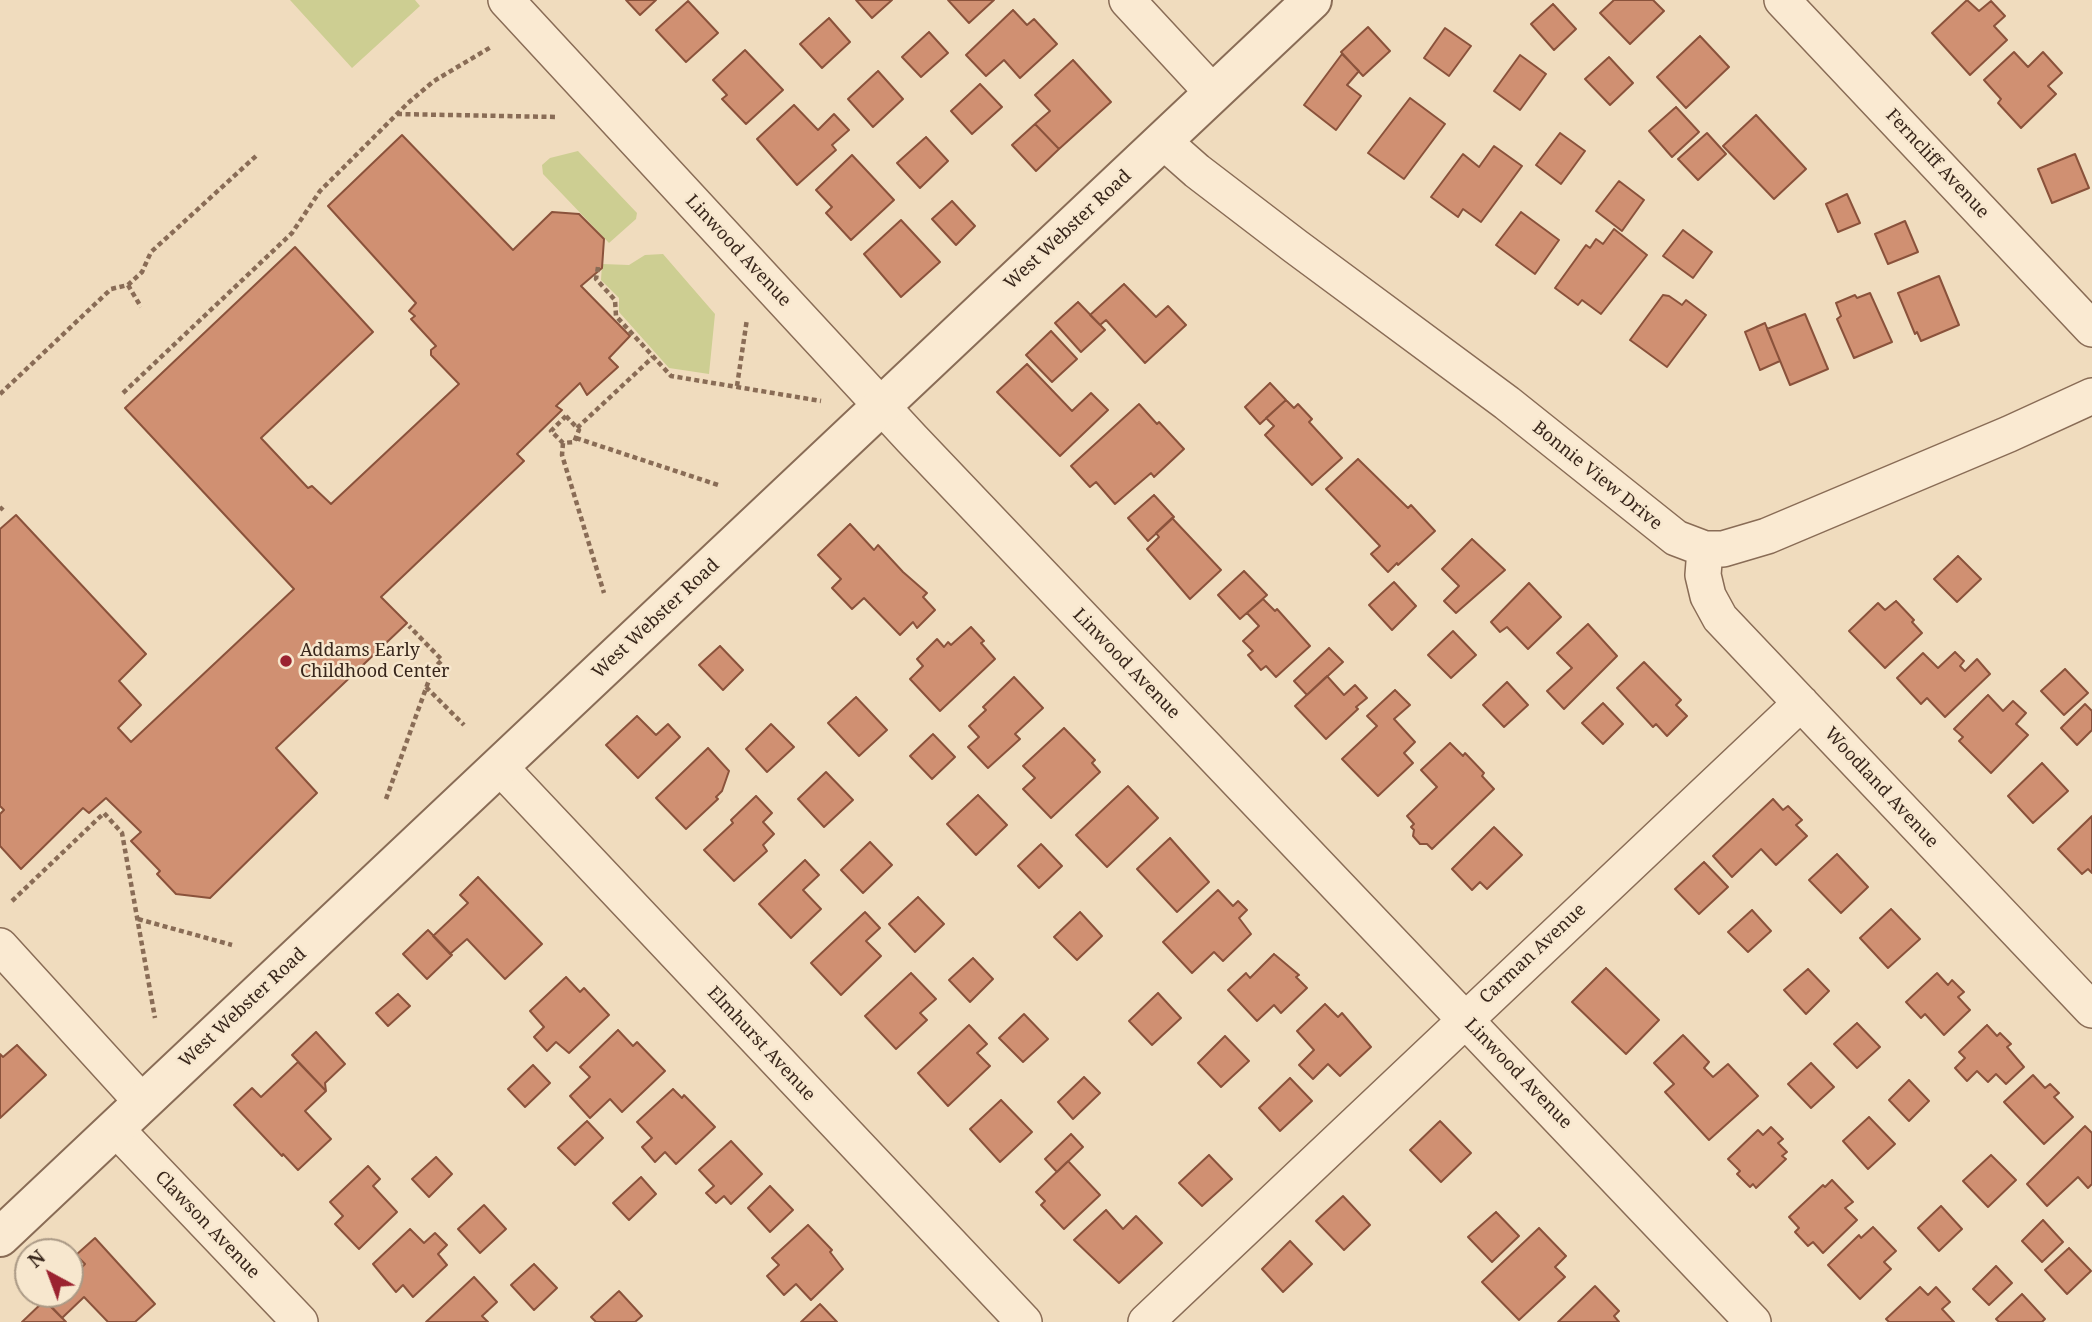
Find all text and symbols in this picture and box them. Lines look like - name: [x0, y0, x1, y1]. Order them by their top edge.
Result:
- street label: Ferncliff Avenue: [1881, 105, 1993, 223]
- street label: West Webster Road: [1000, 166, 1136, 294]
- street label: Linwood Avenue: [681, 191, 795, 311]
- street label: Bonnie View Drive: [1528, 417, 1666, 535]
- street label: West Webster Road: [588, 555, 724, 683]
- street label: Linwood Avenue: [1068, 604, 1184, 724]
- place label: Addams Early Childhood Center: [300, 640, 450, 682]
- marker: Addams Early Childhood Center: [278, 653, 294, 669]
- street label: Woodland Avenue: [1820, 723, 1942, 853]
- street label: Carman Avenue: [1475, 899, 1591, 1009]
- street label: West Webster Road: [175, 944, 311, 1072]
- street label: Elmhurst Avenue: [702, 982, 820, 1106]
- street label: Linwood Avenue: [1460, 1014, 1576, 1134]
- street label: Clawson Avenue: [150, 1167, 264, 1283]
- north arrow: [14, 1238, 84, 1308]
- text: N: [22, 1244, 51, 1273]

